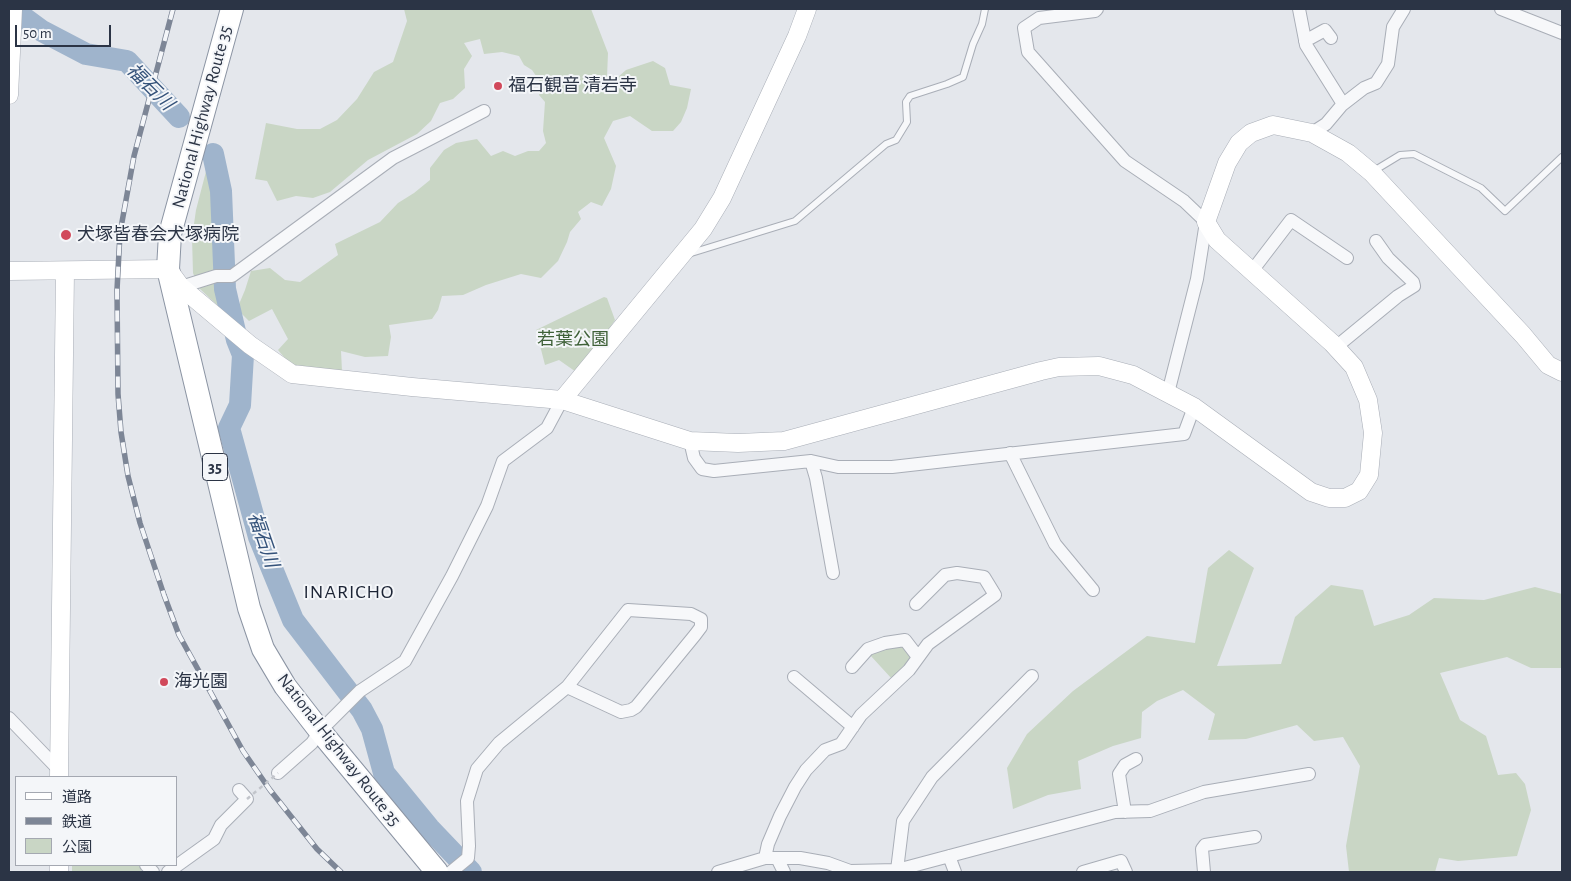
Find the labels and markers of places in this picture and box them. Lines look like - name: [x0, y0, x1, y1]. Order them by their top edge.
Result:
- place label: 福石観音 清岩寺: [508, 75, 637, 97]
- marker: 福石観音 清岩寺: [492, 80, 504, 92]
- place label: 犬塚皆春会犬塚病院: [77, 224, 239, 246]
- marker: 犬塚皆春会犬塚病院: [59, 228, 73, 242]
- place label: 海光園: [174, 671, 228, 693]
- marker: 海光園: [158, 676, 170, 688]

